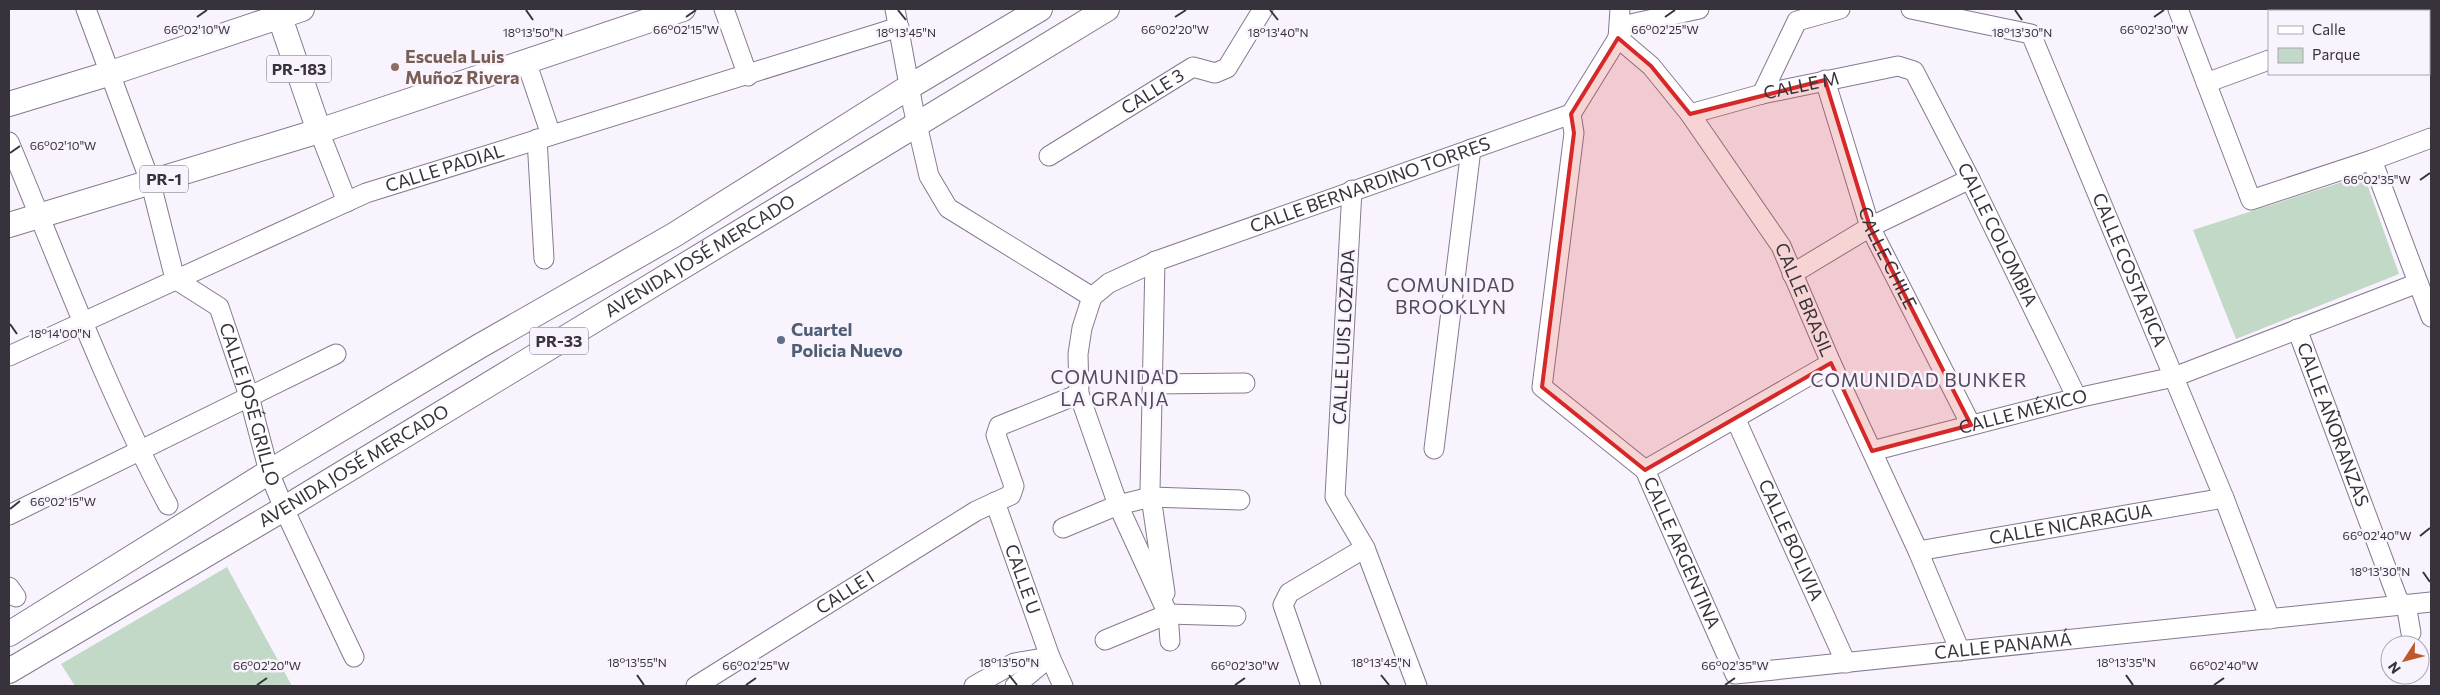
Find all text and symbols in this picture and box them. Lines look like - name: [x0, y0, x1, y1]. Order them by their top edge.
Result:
- legend: [2268, 10, 2430, 75]
- text: Calle: [2312, 20, 2346, 38]
- text: 66°02'10"W: [164, 22, 230, 36]
- text: 66°02'15"W: [653, 22, 719, 36]
- text: 66°02'20"W: [1141, 22, 1209, 36]
- text: 66°02'25"W: [1631, 22, 1699, 36]
- text: 66°02'30"W: [2120, 22, 2188, 36]
- text: 18°13'50"N: [503, 25, 563, 39]
- text: 18°13'45"N: [876, 25, 936, 39]
- text: 18°13'40"N: [1248, 25, 1308, 39]
- text: 18°13'30"N: [1992, 25, 2052, 39]
- place label: Escuela Luis Muñoz Rivera: [405, 45, 519, 88]
- text: Parque: [2312, 45, 2360, 63]
- road number: PR-183: [266, 56, 332, 82]
- marker: Escuela Luis Muñoz Rivera: [389, 61, 401, 73]
- street label: CALLE 3: [1117, 63, 1188, 119]
- street label: CALLE M: [1761, 66, 1841, 103]
- street label: CALLE BERNARDINO TORRES: [1247, 132, 1493, 237]
- text: 66°02'10"W: [30, 138, 96, 152]
- street label: CALLE PADIAL: [382, 139, 507, 196]
- street label: CALLE COLOMBIA: [1953, 159, 2043, 310]
- road number: PR-1: [140, 165, 188, 192]
- text: 66°02'35"W: [2343, 172, 2411, 186]
- street label: AVENIDA JOSÉ MERCADO: [600, 189, 799, 321]
- street label: CALLE COSTA RICA: [2088, 189, 2172, 350]
- street label: CALLE CHILE: [1854, 204, 1922, 313]
- street label: CALLE BRASIL: [1771, 239, 1839, 360]
- street label: CALLE LUIS LOZADA: [1327, 249, 1359, 425]
- district label: COMUNIDAD BROOKLYN: [1386, 273, 1516, 318]
- place label: Cuartel Policia Nuevo: [791, 318, 903, 361]
- street label: CALLE JOSÉ GRILLO: [215, 320, 286, 489]
- text: 18°14'00"N: [29, 326, 91, 340]
- road number: PR-33: [530, 328, 588, 354]
- marker: Cuartel Policia Nuevo: [775, 334, 787, 346]
- street label: CALLE AÑORANZAS: [2293, 339, 2374, 509]
- district label: COMUNIDAD LA GRANJA: [1050, 365, 1180, 410]
- district label: COMUNIDAD BUNKER: [1810, 368, 2028, 391]
- street label: CALLE MÉXICO: [1956, 384, 2089, 438]
- street label: AVENIDA JOSÉ MERCADO: [254, 399, 452, 531]
- street label: CALLE ARGENTINA: [1639, 473, 1726, 632]
- street label: CALLE BOLIVIA: [1754, 476, 1828, 604]
- text: 66°02'15"W: [30, 494, 96, 508]
- street label: CALLE NICARAGUA: [1987, 499, 2154, 548]
- text: 66°02'40"W: [2343, 528, 2411, 542]
- street label: CALLE U: [1001, 541, 1046, 617]
- text: 18°13'30"N: [2350, 564, 2410, 578]
- street label: CALLE I: [812, 565, 878, 618]
- street label: CALLE PANAMÁ: [1933, 627, 2073, 663]
- north arrow: [2380, 635, 2430, 685]
- text: 18°13'55"N: [607, 655, 667, 669]
- text: 18°13'50"N: [979, 655, 1039, 669]
- text: 18°13'45"N: [1351, 655, 1411, 669]
- text: 18°13'35"N: [2096, 655, 2156, 669]
- text: 66°02'20"W: [233, 658, 301, 672]
- text: 66°02'25"W: [722, 658, 790, 672]
- text: 66°02'30"W: [1211, 658, 1279, 672]
- text: 66°02'35"W: [1701, 658, 1769, 672]
- text: 66°02'40"W: [2190, 658, 2258, 672]
- text: N: [2384, 659, 2404, 677]

